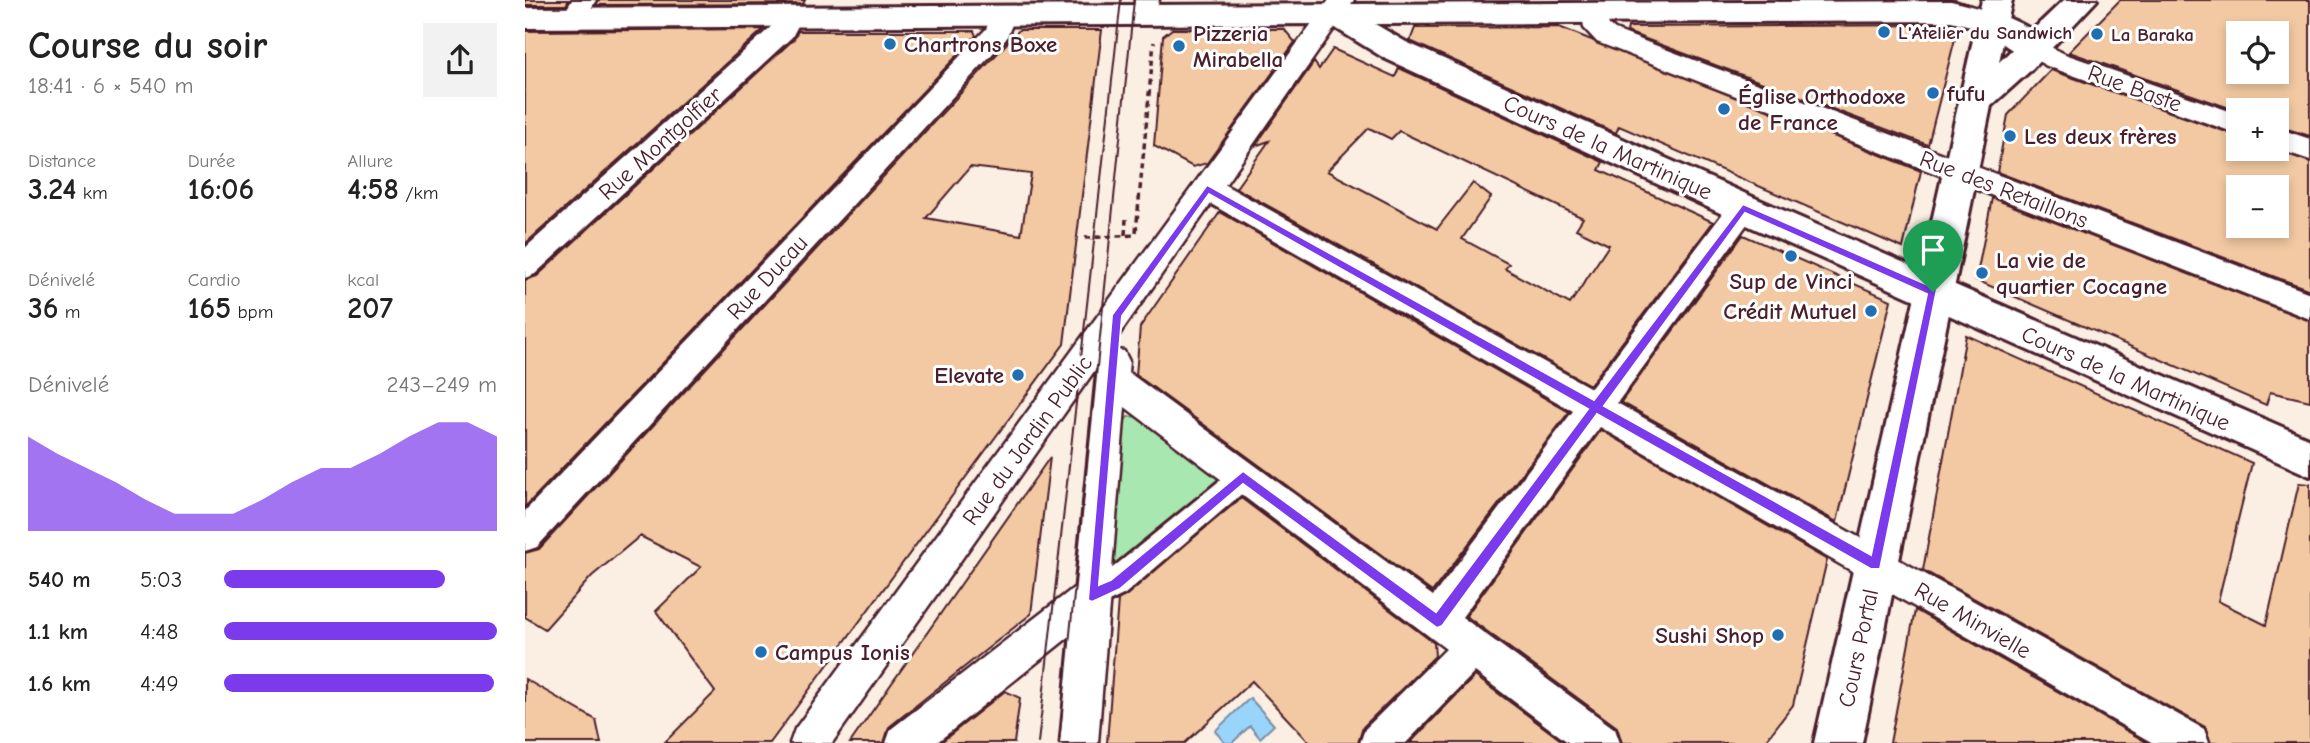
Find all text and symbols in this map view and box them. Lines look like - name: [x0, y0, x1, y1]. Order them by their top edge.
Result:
- place label: Pizzeria Mirabella: [1193, 20, 1283, 73]
- map controls: [2226, 21, 2289, 238]
- button: locate: [2226, 21, 2289, 84]
- place label: L'Atelier du Sandwich: [1898, 22, 2072, 44]
- button: share: [423, 23, 497, 97]
- text: Course du soir: [28, 24, 267, 68]
- marker: L'Atelier du Sandwich: [1876, 24, 1892, 40]
- place label: La Baraka: [2111, 24, 2194, 46]
- marker: La Baraka: [2089, 26, 2105, 42]
- place label: Chartrons Boxe: [904, 31, 1057, 58]
- marker: Chartrons Boxe: [882, 36, 898, 52]
- marker: Pizzeria Mirabella: [1171, 38, 1187, 54]
- street label: Rue Baste: [2084, 59, 2185, 118]
- text: 18:41 · 6 × 540 m: [28, 72, 194, 99]
- street label: Rue Montgolfier: [593, 80, 728, 206]
- place label: fufu: [1946, 80, 1986, 107]
- place label: Église Orthodoxe de France: [1738, 83, 1905, 136]
- marker: fufu: [1925, 85, 1941, 101]
- street label: Cours de la Martinique: [1499, 89, 1716, 206]
- button: +: [2226, 98, 2289, 161]
- marker: Église Orthodoxe de France: [1716, 101, 1732, 117]
- place label: Les deux frères: [2024, 123, 2177, 150]
- marker: Les deux frères: [2002, 128, 2018, 144]
- street label: Rue des Retaillons: [1916, 145, 2092, 234]
- text: Distance: [28, 150, 96, 172]
- text: Durée: [188, 150, 235, 172]
- text: Allure: [347, 150, 393, 172]
- text: 3.24: [28, 172, 76, 207]
- text: 16:06: [188, 172, 254, 207]
- text: 4:58: [347, 172, 399, 207]
- button: −: [2226, 175, 2289, 238]
- text: km: [76, 182, 108, 204]
- text: /km: [399, 182, 438, 204]
- pin: [1903, 220, 1963, 292]
- street label: Rue Ducau: [721, 230, 813, 325]
- icon: arrive: [1914, 231, 1952, 269]
- place label: La vie de quartier Cocagne: [1996, 247, 2167, 300]
- marker: Sup de Vinci: [1783, 248, 1799, 264]
- marker: La vie de quartier Cocagne: [1974, 265, 1990, 281]
- place label: Sup de Vinci: [1730, 268, 1852, 295]
- text: Dénivelé: [28, 269, 95, 291]
- text: Cardio: [188, 269, 241, 291]
- text: kcal: [347, 269, 379, 291]
- text: 36: [28, 291, 58, 326]
- text: 165: [188, 291, 231, 326]
- text: 207: [347, 291, 393, 326]
- place label: Crédit Mutuel: [1723, 298, 1857, 325]
- text: m: [58, 301, 81, 323]
- text: bpm: [231, 301, 273, 323]
- marker: Crédit Mutuel: [1863, 303, 1879, 319]
- street label: Cours de la Martinique: [2017, 320, 2234, 437]
- street label: Rue du Jardin Public: [957, 350, 1098, 530]
- place label: Elevate: [934, 362, 1004, 389]
- marker: Elevate: [1010, 367, 1026, 383]
- text: Dénivelé: [28, 371, 109, 398]
- text: 243–249 m: [387, 371, 497, 398]
- text: 540 m: [28, 566, 91, 593]
- text: 5:03: [140, 566, 182, 593]
- street label: Rue Minvielle: [1910, 576, 2036, 665]
- street label: Cours Portal: [1833, 586, 1884, 710]
- text: 1.1 km: [28, 618, 88, 645]
- text: 4:48: [140, 618, 178, 645]
- place label: Sushi Shop: [1655, 622, 1764, 649]
- marker: Sushi Shop: [1770, 627, 1786, 643]
- place label: Campus Ionis: [775, 639, 910, 666]
- marker: Campus Ionis: [753, 644, 769, 660]
- text: 1.6 km: [28, 670, 91, 697]
- text: 4:49: [140, 670, 179, 697]

